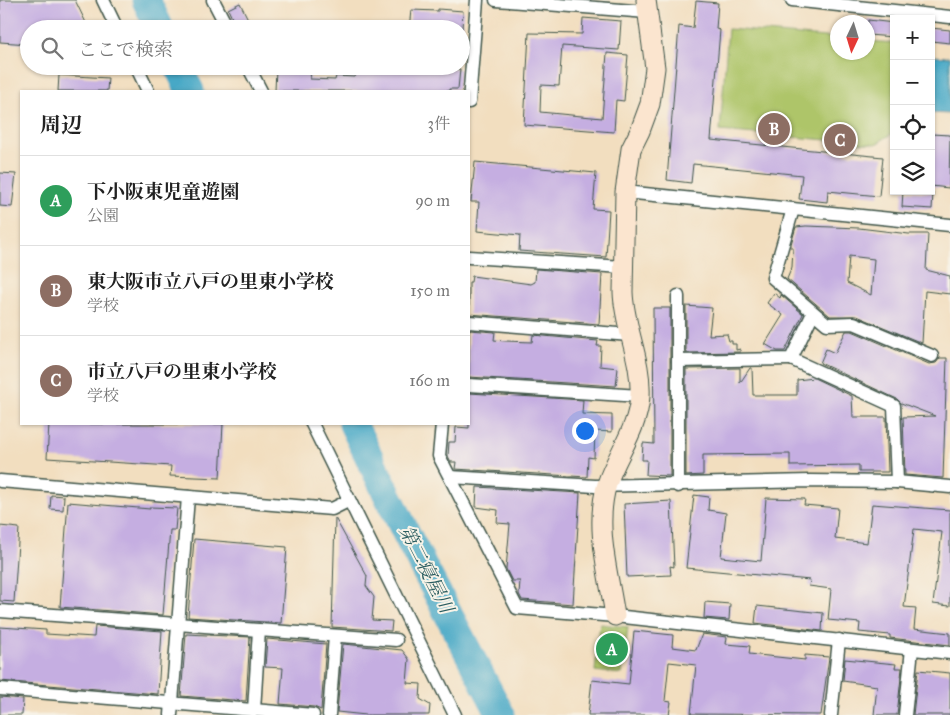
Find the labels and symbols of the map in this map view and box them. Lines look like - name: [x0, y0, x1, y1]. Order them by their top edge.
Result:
- north arrow: [830, 15, 875, 60]
- pin: B: [758, 110, 790, 148]
- pin: C: [824, 121, 856, 159]
- your location: [572, 418, 598, 444]
- water label: 第二寝屋川: [395, 522, 459, 619]
- pin: A: [596, 630, 628, 668]

